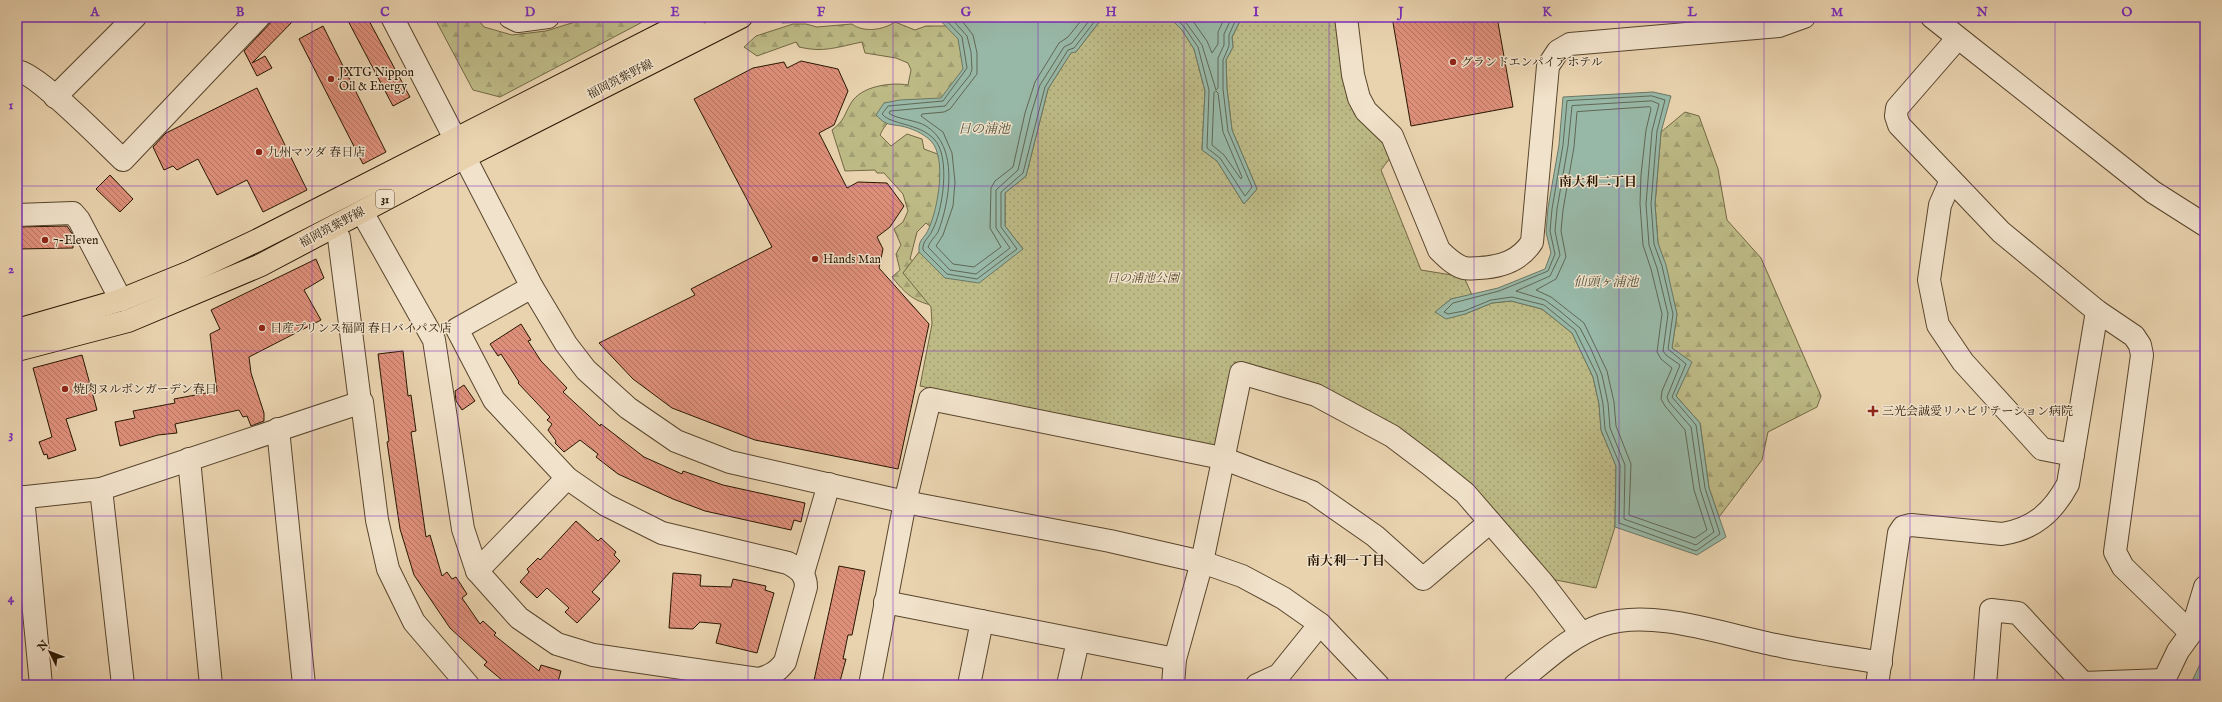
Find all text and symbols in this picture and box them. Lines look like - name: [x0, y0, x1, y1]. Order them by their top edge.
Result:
- text: A: [90, 4, 101, 21]
- text: B: [236, 4, 245, 21]
- text: C: [380, 4, 390, 21]
- text: D: [525, 4, 536, 21]
- text: E: [670, 4, 680, 21]
- text: F: [817, 4, 826, 21]
- text: G: [961, 4, 972, 21]
- text: H: [1105, 4, 1117, 21]
- text: I: [1253, 4, 1259, 21]
- text: J: [1396, 4, 1404, 21]
- text: K: [1542, 4, 1552, 21]
- text: L: [1686, 4, 1697, 21]
- text: M: [1831, 4, 1844, 21]
- text: N: [1975, 4, 1988, 21]
- text: O: [2122, 4, 2133, 21]
- place label: グランドエンパイアホテル: [1461, 55, 1603, 70]
- street label: 福岡筑紫野線: [585, 56, 656, 102]
- marker: グランドエンパイアホテル: [1448, 57, 1458, 67]
- place label: JXTG Nippon Oil & Energy: [337, 65, 414, 94]
- marker: JXTG Nippon Oil & Energy: [326, 74, 336, 84]
- text: 1: [9, 97, 14, 114]
- water label: 日の浦池: [958, 121, 1012, 138]
- place label: 九州マツダ 春日店: [267, 145, 365, 160]
- marker: 九州マツダ 春日店: [254, 147, 264, 157]
- district label: 南大利二丁目: [1559, 174, 1637, 191]
- road number: 31: [376, 190, 394, 208]
- street label: 福岡筑紫野線: [297, 204, 368, 251]
- place label: 7-Eleven: [53, 233, 99, 248]
- marker: 7-Eleven: [40, 235, 50, 245]
- place label: Hands Man: [823, 252, 882, 267]
- marker: Hands Man: [810, 254, 820, 264]
- text: 2: [8, 261, 14, 278]
- park label: 日の浦池公園: [1107, 271, 1181, 286]
- water label: 仙頭ヶ浦池: [1573, 274, 1640, 291]
- place label: 日産プリンス福岡 春日バイパス店: [270, 321, 452, 336]
- marker: 日産プリンス福岡 春日バイパス店: [257, 323, 267, 333]
- place label: 焼肉ヌルボンガーデン春日: [73, 382, 217, 397]
- marker: 焼肉ヌルボンガーデン春日: [60, 384, 70, 394]
- place label: 三光会誠愛リハビリテーション病院: [1882, 404, 2073, 419]
- marker: 三光会誠愛リハビリテーション病院: [1867, 405, 1879, 417]
- text: 3: [9, 426, 14, 443]
- district label: 南大利一丁目: [1307, 553, 1385, 570]
- text: 4: [8, 590, 15, 607]
- north arrow: [30, 632, 70, 672]
- text: N: [34, 637, 52, 655]

